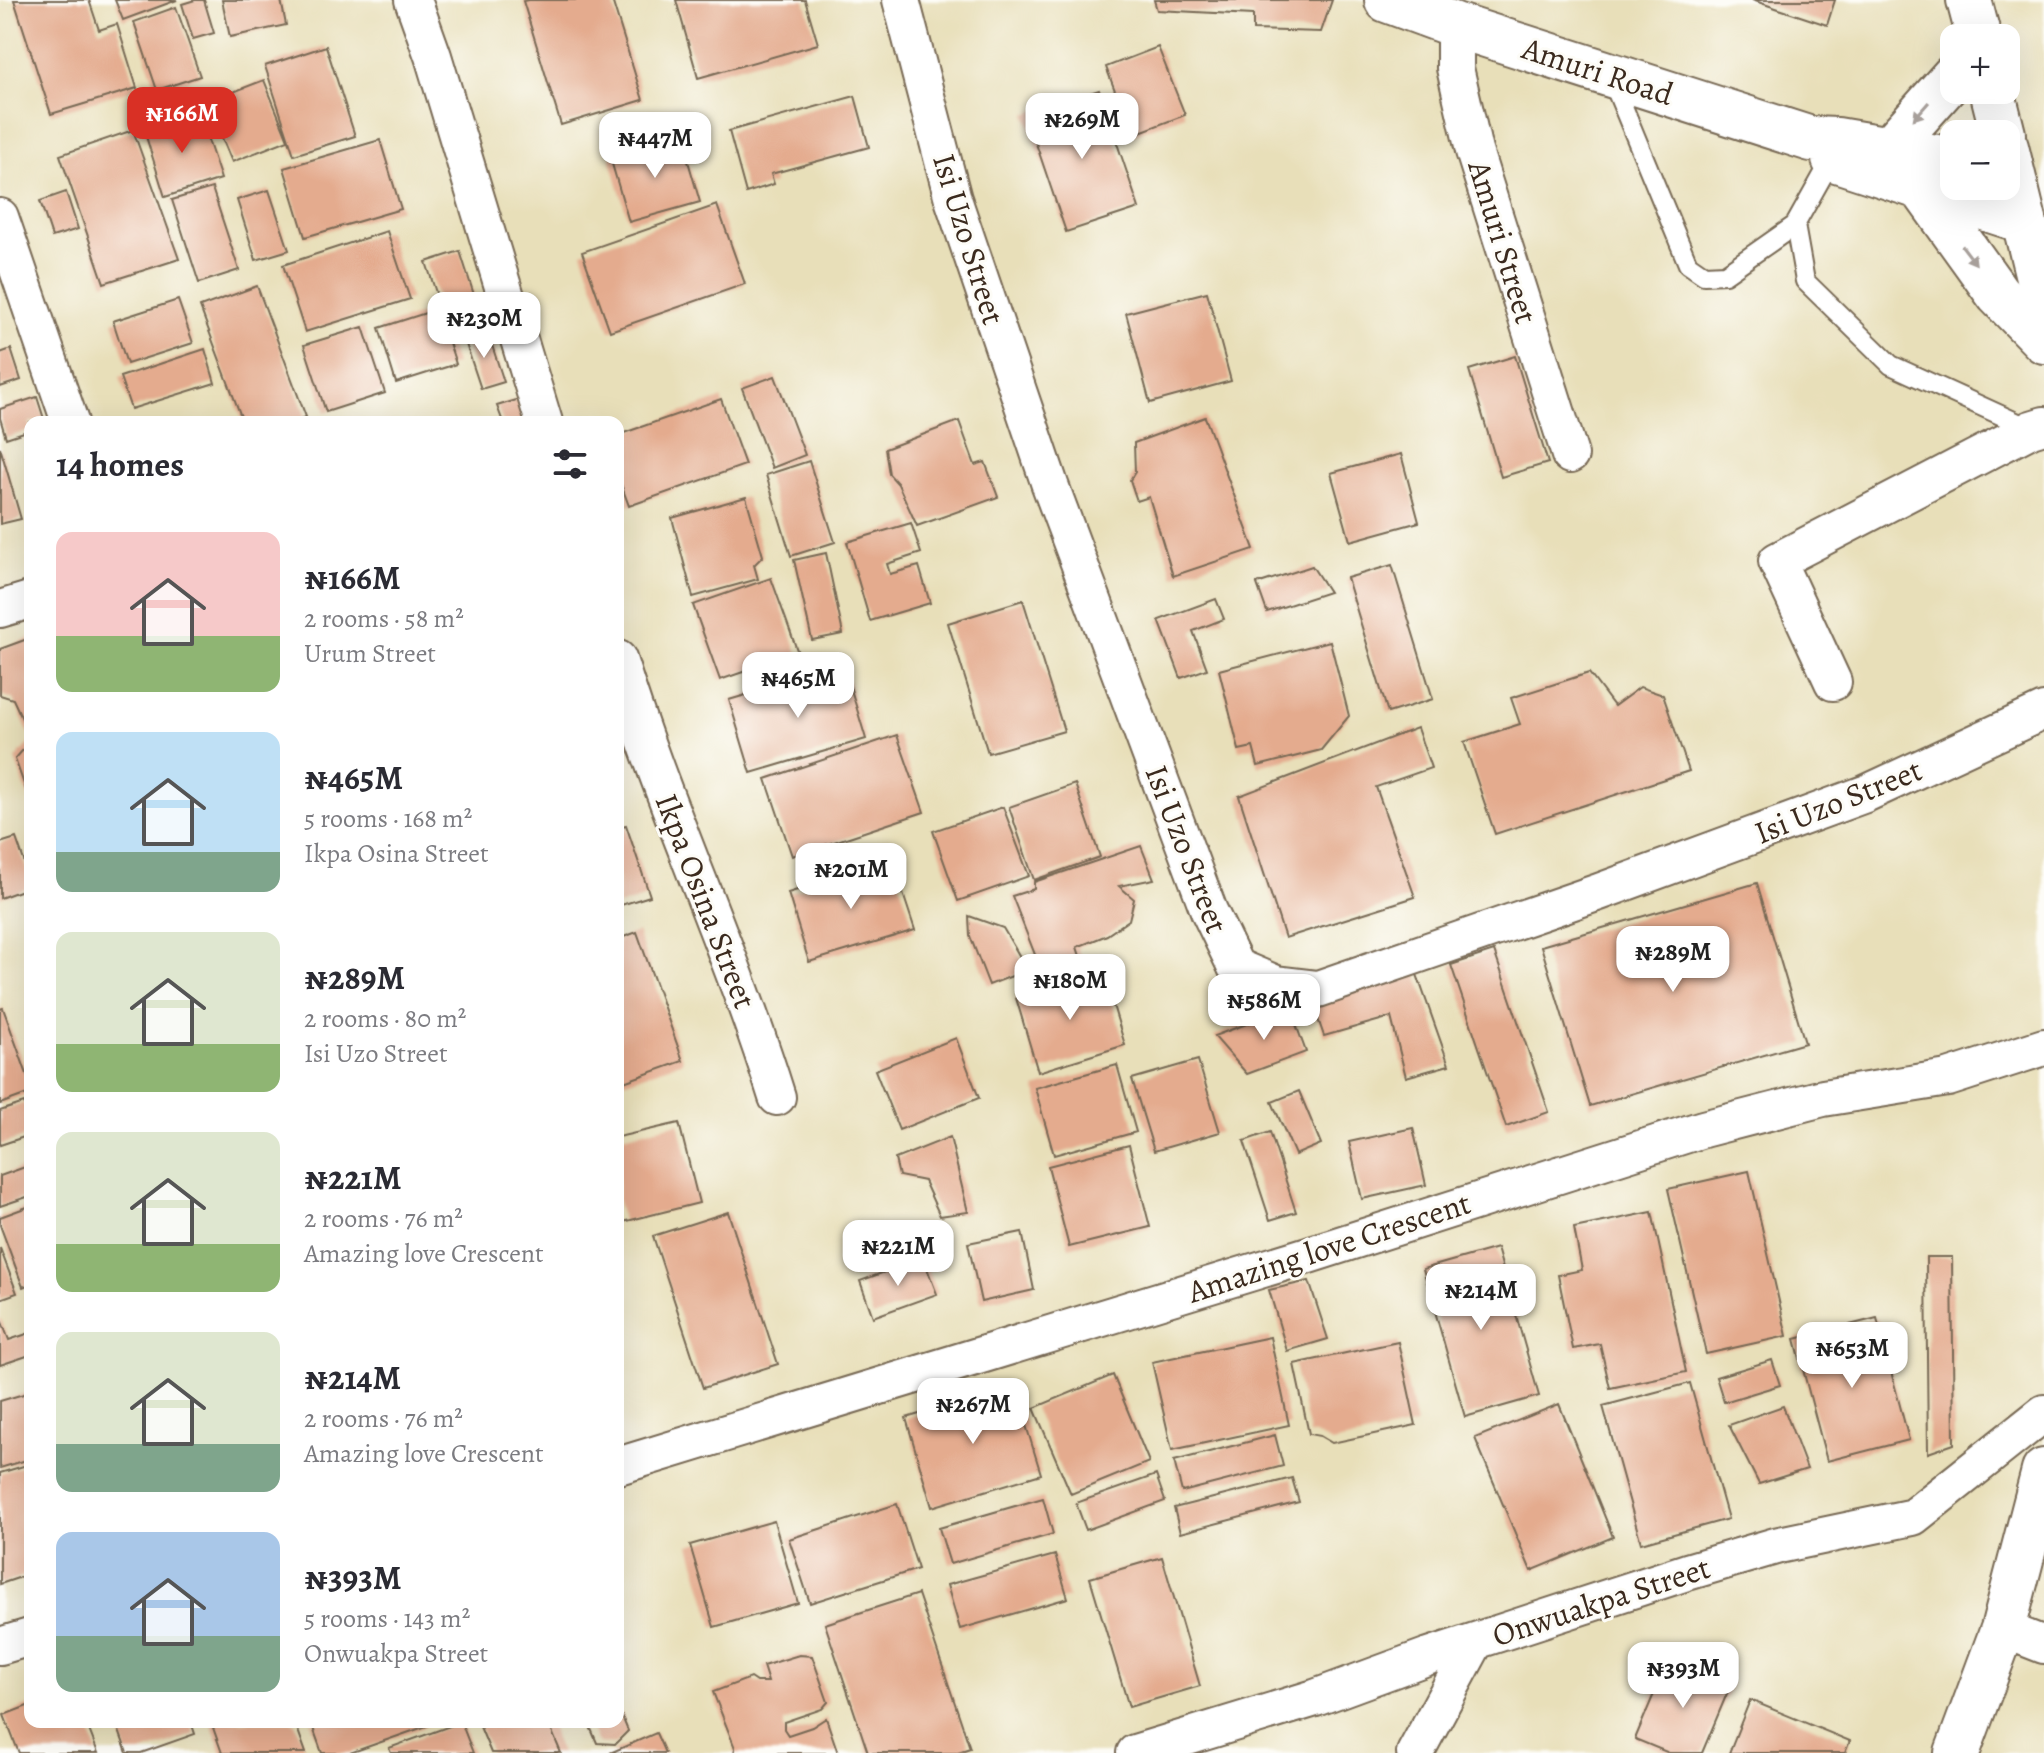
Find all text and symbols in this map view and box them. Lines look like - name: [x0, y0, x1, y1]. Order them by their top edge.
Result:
- map controls: [1940, 24, 2020, 200]
- button: +: [1940, 24, 2020, 104]
- street label: Amuri Road: [1516, 26, 1680, 116]
- pin: ₦166M: [126, 87, 238, 155]
- pin: ₦269M: [1026, 93, 1138, 161]
- text: ₦166M: [145, 95, 219, 130]
- text: ₦269M: [1044, 101, 1120, 136]
- one-way arrow: [1913, 101, 1930, 121]
- pin: ₦447M: [599, 112, 711, 180]
- text: ₦447M: [617, 120, 693, 155]
- button: −: [1940, 120, 2020, 200]
- street label: Isi Uzo Street: [922, 148, 1016, 330]
- street label: Amuri Street: [1457, 154, 1549, 329]
- one-way arrow: [1961, 244, 1976, 265]
- pin: ₦230M: [428, 292, 540, 360]
- text: ₦230M: [445, 300, 523, 335]
- text: 14 homes: [56, 441, 184, 488]
- icon: filters: [548, 442, 592, 486]
- text: ₦166M: [304, 554, 401, 601]
- icon: home: [120, 564, 216, 660]
- text: 2 rooms · 58 m²: [304, 601, 464, 636]
- text: Urum Street: [304, 636, 436, 671]
- pin: ₦465M: [742, 652, 854, 720]
- text: ₦465M: [760, 660, 836, 695]
- street label: Isi Uzo Street: [1748, 748, 1928, 854]
- text: ₦465M: [304, 754, 403, 801]
- street label: Isi Uzo Street: [1135, 759, 1239, 939]
- icon: home: [120, 764, 216, 860]
- street label: Ikpa Osina Street: [645, 787, 767, 1015]
- text: 5 rooms · 168 m²: [304, 801, 472, 836]
- text: Ikpa Osina Street: [304, 836, 489, 871]
- pin: ₦201M: [795, 843, 907, 911]
- text: ₦201M: [813, 851, 889, 886]
- pin: ₦289M: [1617, 926, 1729, 994]
- text: ₦289M: [1634, 934, 1712, 969]
- text: ₦289M: [304, 954, 405, 1001]
- pin: ₦180M: [1014, 954, 1126, 1022]
- text: ₦180M: [1032, 962, 1108, 997]
- icon: home: [120, 964, 216, 1060]
- pin: ₦586M: [1208, 974, 1320, 1042]
- text: ₦586M: [1226, 982, 1302, 1017]
- text: 2 rooms · 80 m²: [304, 1001, 466, 1036]
- text: Isi Uzo Street: [304, 1036, 448, 1071]
- text: ₦221M: [304, 1154, 402, 1201]
- icon: home: [120, 1164, 216, 1260]
- street label: Amazing love Crescent: [1181, 1181, 1476, 1314]
- text: 2 rooms · 76 m²: [304, 1201, 463, 1236]
- pin: ₦221M: [842, 1220, 954, 1288]
- text: ₦221M: [861, 1228, 935, 1263]
- text: Amazing love Crescent: [304, 1236, 544, 1271]
- pin: ₦214M: [1425, 1264, 1537, 1332]
- text: ₦214M: [1444, 1272, 1518, 1307]
- pin: ₦653M: [1796, 1322, 1908, 1390]
- text: ₦653M: [1815, 1330, 1889, 1365]
- text: ₦214M: [304, 1354, 401, 1401]
- icon: home: [120, 1364, 216, 1460]
- pin: ₦267M: [917, 1378, 1029, 1446]
- text: ₦267M: [935, 1386, 1011, 1421]
- text: 2 rooms · 76 m²: [304, 1401, 463, 1436]
- text: Amazing love Crescent: [304, 1436, 544, 1471]
- street label: Onwuakpa Street: [1486, 1545, 1716, 1657]
- text: ₦393M: [304, 1554, 402, 1601]
- icon: home: [120, 1564, 216, 1660]
- text: 5 rooms · 143 m²: [304, 1601, 470, 1636]
- text: Onwuakpa Street: [304, 1636, 488, 1671]
- pin: ₦393M: [1627, 1642, 1739, 1710]
- text: ₦393M: [1646, 1650, 1720, 1685]

